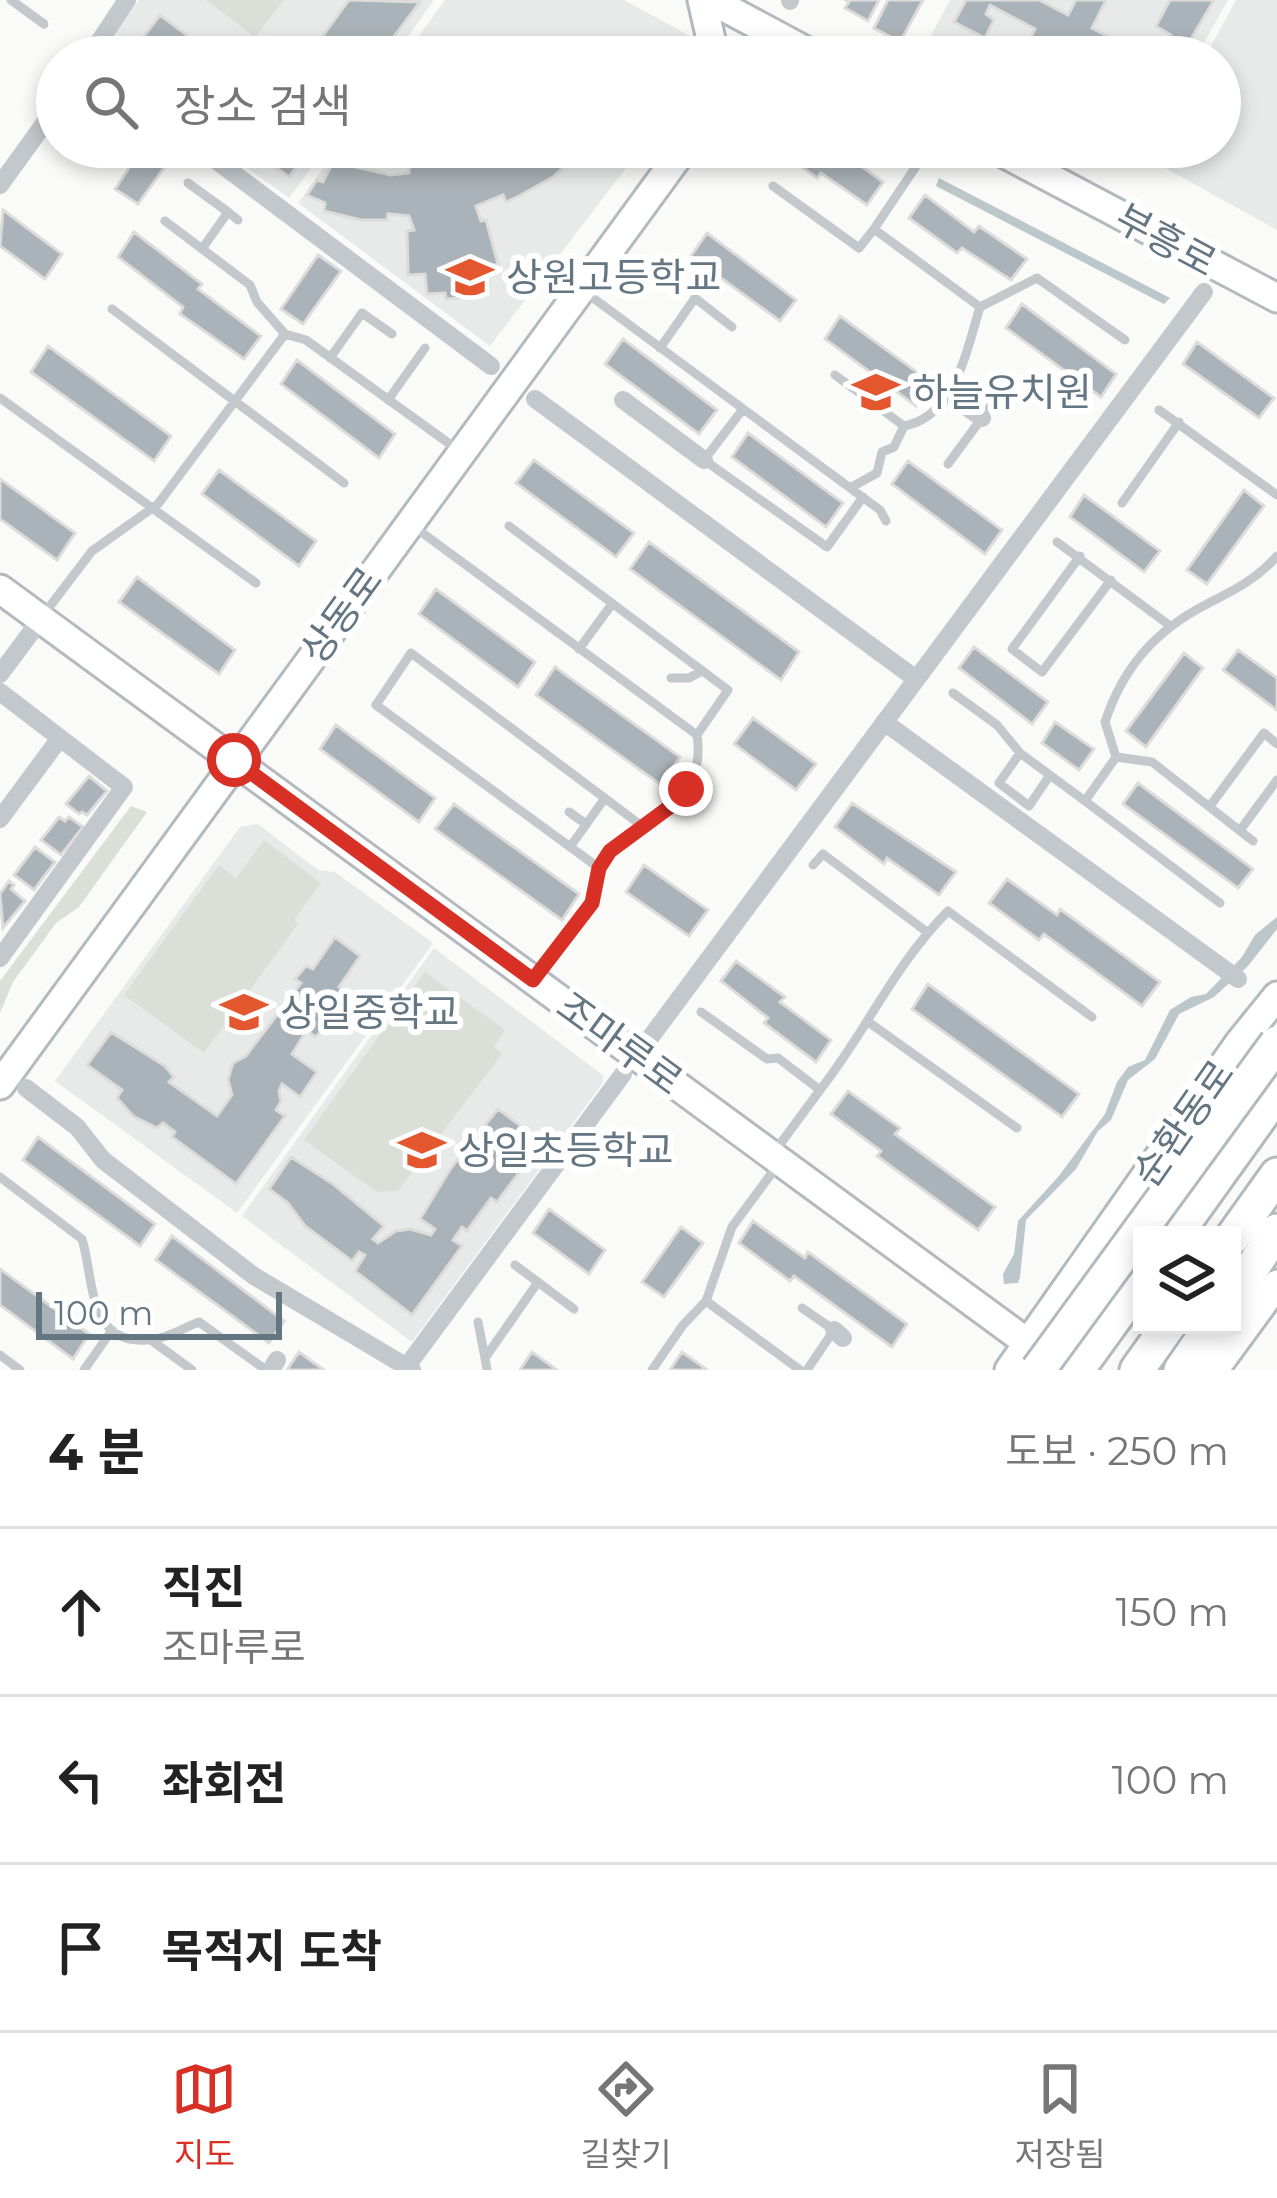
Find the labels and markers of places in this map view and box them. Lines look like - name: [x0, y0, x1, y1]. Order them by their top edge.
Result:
- school or university icon: 상원고등학교: [445, 252, 495, 302]
- place label: 상원고등학교: [506, 253, 721, 301]
- school or university icon: 하늘유치원: [851, 367, 901, 417]
- place label: 하늘유치원: [912, 368, 1091, 416]
- school or university icon: 상일중학교: [219, 987, 269, 1037]
- place label: 상일중학교: [280, 988, 459, 1036]
- school or university icon: 상일초등학교: [397, 1125, 447, 1175]
- place label: 상일초등학교: [458, 1126, 673, 1174]

